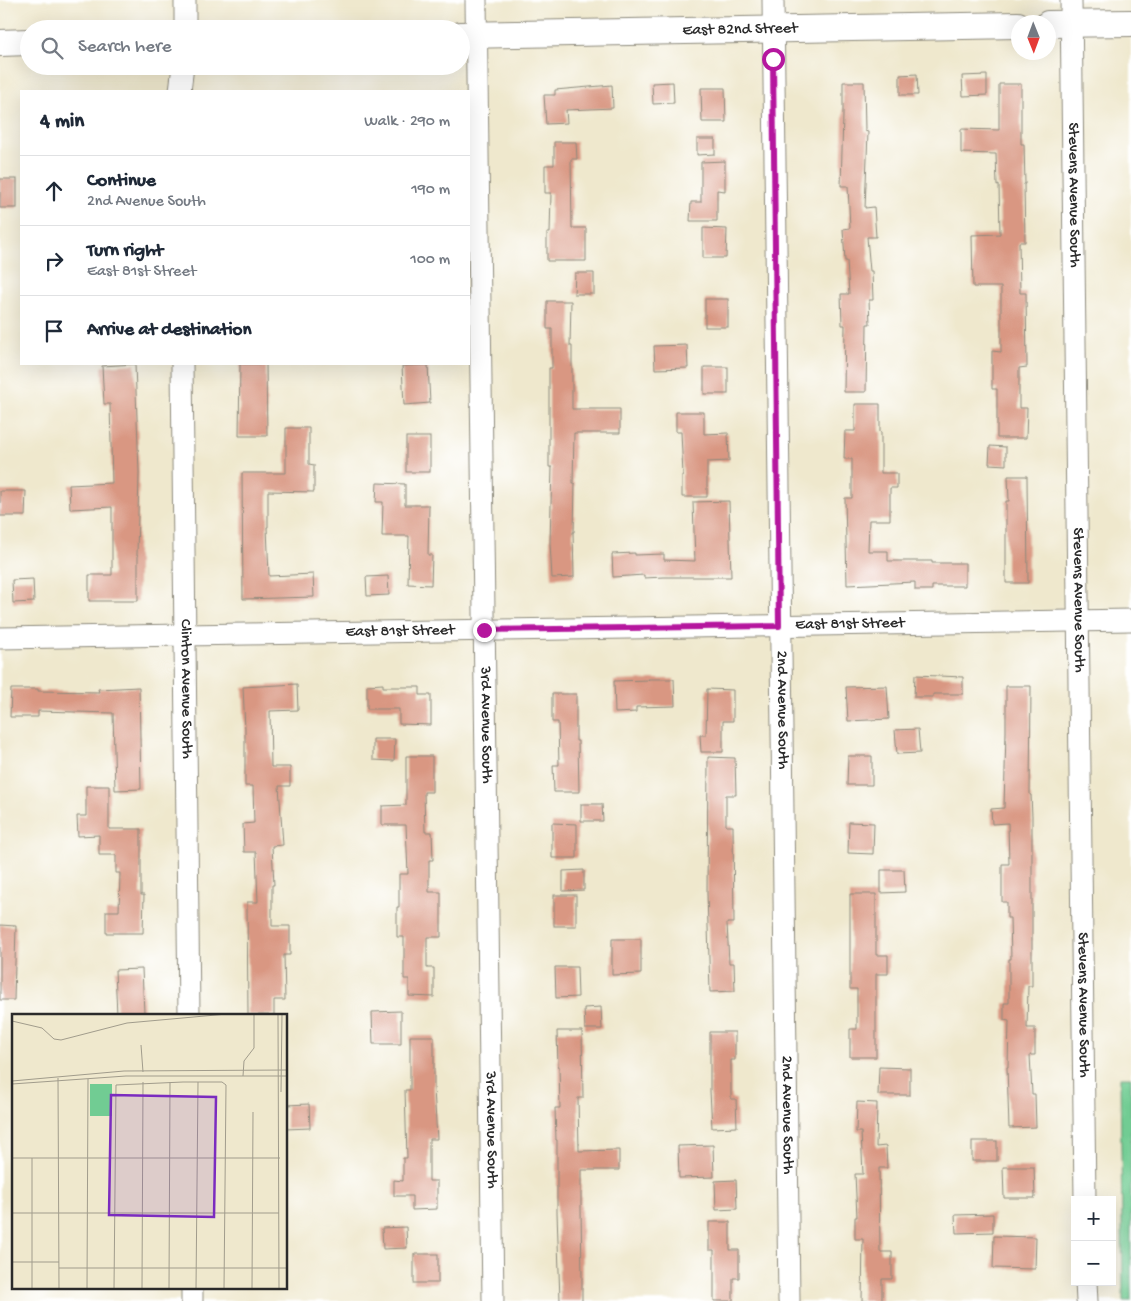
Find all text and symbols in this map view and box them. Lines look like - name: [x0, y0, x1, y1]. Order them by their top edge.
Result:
- north arrow: [1011, 15, 1056, 60]
- street label: East 82nd Street: [682, 19, 799, 41]
- search box: [20, 20, 470, 75]
- icon: search: [38, 34, 66, 62]
- text: Search here: [78, 36, 172, 59]
- route start: [762, 48, 785, 71]
- text: 4 min: [40, 110, 84, 135]
- text: Walk · 290 m: [364, 113, 450, 132]
- street label: Stevens Avenue South: [1063, 122, 1084, 268]
- text: Continue: [87, 170, 156, 193]
- icon: ahead: [40, 177, 68, 205]
- text: 190 m: [411, 181, 450, 200]
- text: 2nd Avenue South: [87, 193, 206, 212]
- text: Turn right: [87, 240, 163, 263]
- icon: right: [40, 247, 68, 275]
- text: 100 m: [410, 251, 450, 270]
- text: East 81st Street: [87, 263, 196, 282]
- icon: arrive: [40, 317, 68, 345]
- text: Arrive at destination: [87, 319, 251, 342]
- street label: Stevens Avenue South: [1068, 527, 1088, 673]
- street label: East 81st Street: [795, 614, 906, 635]
- street label: Clinton Avenue South: [175, 619, 196, 759]
- route end: [473, 619, 496, 642]
- street label: East 81st Street: [345, 621, 456, 642]
- street label: 2nd Avenue South: [772, 650, 792, 770]
- street label: 3rd Avenue South: [475, 665, 496, 784]
- street label: Stevens Avenue South: [1072, 932, 1093, 1078]
- inset map: [12, 1014, 288, 1288]
- street label: 2nd Avenue South: [776, 1055, 797, 1175]
- street label: 3rd Avenue South: [480, 1070, 501, 1189]
- map controls: [1071, 1196, 1116, 1286]
- button: +: [1071, 1196, 1116, 1241]
- button: −: [1071, 1241, 1116, 1286]

